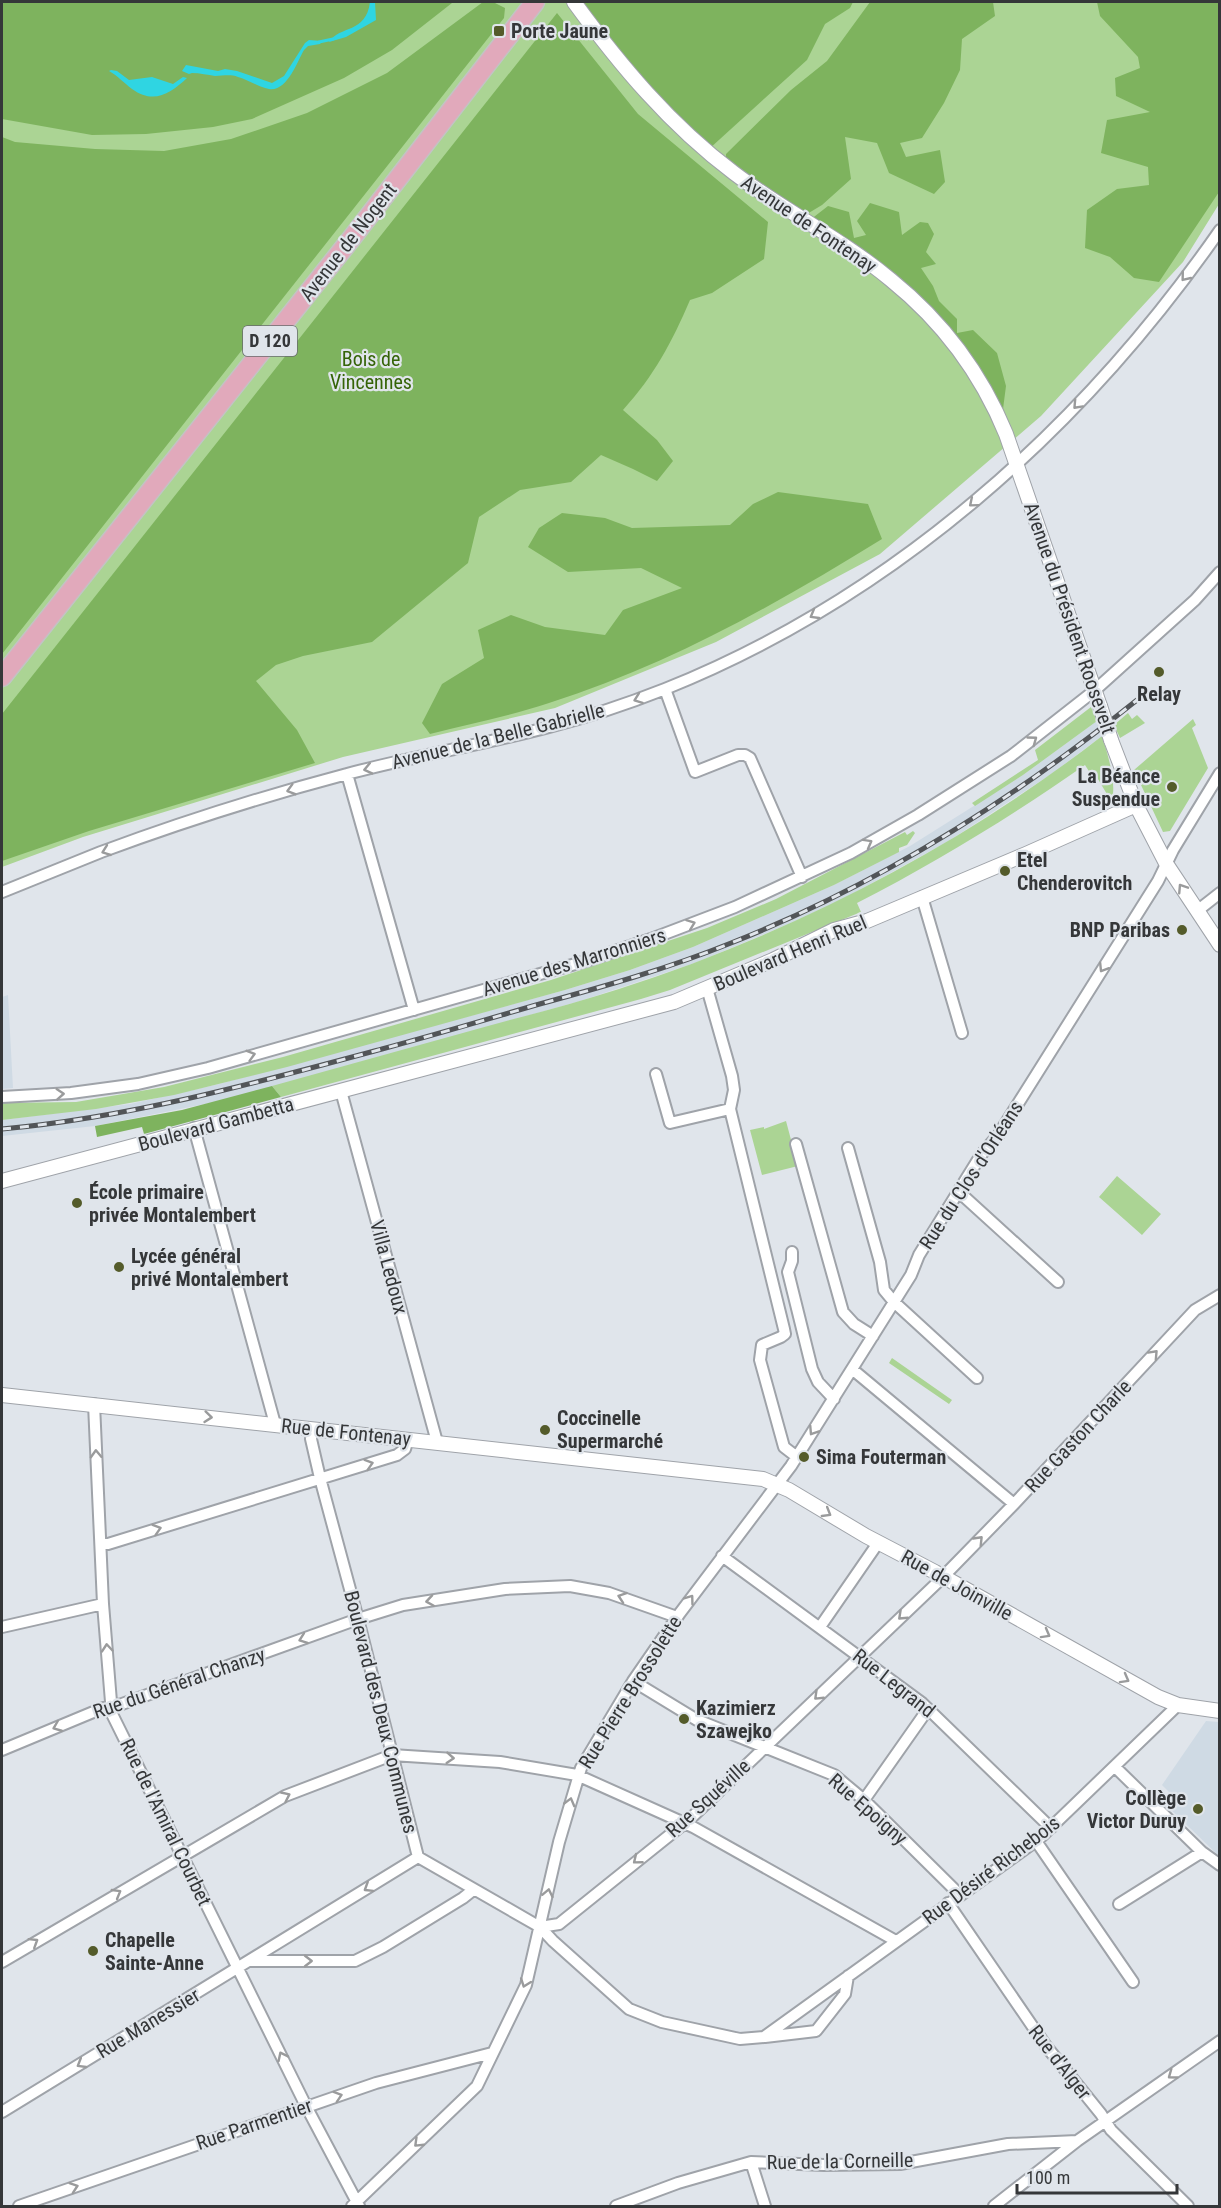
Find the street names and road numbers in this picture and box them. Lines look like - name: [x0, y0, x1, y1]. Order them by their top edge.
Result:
- street label: Avenue de Fontenay: [737, 170, 881, 278]
- street label: Avenue de Nogent: [294, 178, 402, 306]
- road number: D 120: [243, 326, 297, 356]
- street label: Avenue du Président Roosevelt: [1019, 499, 1121, 737]
- street label: Avenue de la Belle Gabrielle: [389, 698, 607, 774]
- street label: Boulevard Henri Ruel: [710, 910, 870, 996]
- street label: Avenue des Marronniers: [479, 923, 669, 1001]
- street label: Boulevard Gambetta: [136, 1092, 296, 1156]
- street label: Rue du Clos d'Orléans: [914, 1096, 1028, 1254]
- street label: Villa Ledoux: [365, 1217, 413, 1317]
- street label: Rue Gaston Charle: [1020, 1375, 1136, 1497]
- street label: Rue de Fontenay: [280, 1413, 412, 1451]
- street label: Rue de Joinville: [897, 1544, 1017, 1626]
- street label: Boulevard des Deux Communes: [339, 1588, 423, 1836]
- street label: Rue Pierre Brossolette: [573, 1611, 687, 1773]
- street label: Rue du Général Chanzy: [90, 1642, 268, 1724]
- street label: Rue Legrand: [848, 1643, 940, 1723]
- street label: Rue de l'Amiral Courbet: [115, 1734, 217, 1910]
- street label: Rue Squéville: [661, 1754, 755, 1842]
- street label: Rue Epoigny: [824, 1768, 912, 1850]
- street label: Rue Désiré Richebois: [918, 1811, 1064, 1929]
- street label: Rue Manessier: [92, 1983, 204, 2063]
- street label: Rue d'Alger: [1023, 2020, 1097, 2104]
- street label: Rue Parmentier: [193, 2093, 315, 2155]
- street label: Rue de la Corneille: [767, 2148, 913, 2174]

